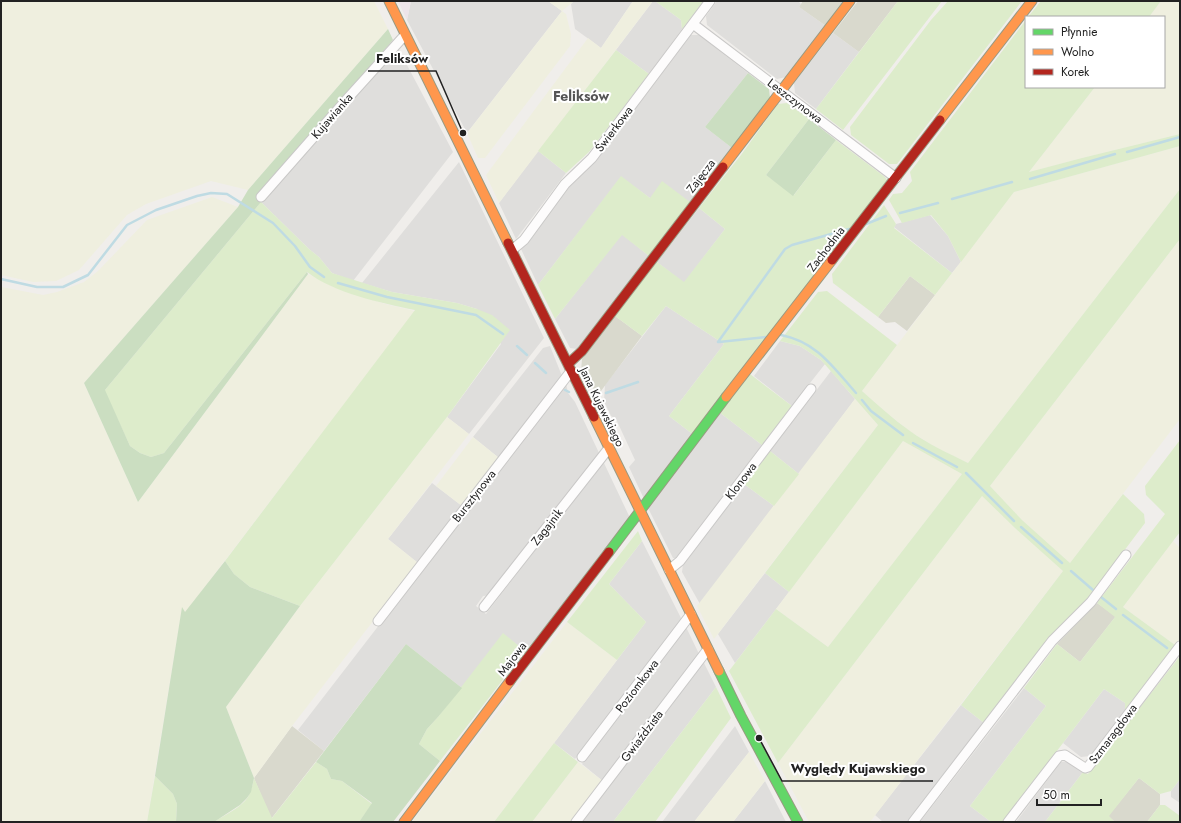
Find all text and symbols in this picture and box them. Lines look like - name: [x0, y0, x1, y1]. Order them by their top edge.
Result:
- legend: [1025, 16, 1165, 88]
- text: Płynnie: [1061, 23, 1098, 41]
- text: Wolno: [1061, 43, 1095, 61]
- callout: Feliksów: [368, 46, 436, 71]
- text: Feliksów: [376, 49, 428, 68]
- text: Korek: [1061, 63, 1090, 81]
- street label: Leszczynowa: [764, 74, 827, 128]
- district label: Feliksów: [553, 86, 609, 106]
- street label: Kujawianka: [307, 89, 357, 143]
- street label: Świerkowa: [591, 102, 637, 156]
- street label: Zajęcza: [682, 155, 720, 197]
- street label: Zachodnia: [803, 222, 849, 276]
- street label: Jana Kujawskiego: [574, 362, 629, 450]
- street label: Klonowa: [721, 458, 761, 503]
- street label: Bursztynowa: [448, 466, 500, 526]
- street label: Zagajnik: [527, 504, 568, 549]
- street label: Majowa: [493, 638, 531, 680]
- street label: Poziomkowa: [611, 655, 663, 716]
- street label: Szmaragdowa: [1084, 700, 1142, 768]
- street label: Gwiaździsta: [616, 706, 668, 766]
- callout: Wyględy Kujawskiego: [782, 756, 933, 781]
- text: Wyględy Kujawskiego: [791, 759, 926, 778]
- scale bar: [1037, 781, 1101, 807]
- text: 50 m: [1043, 786, 1070, 804]

